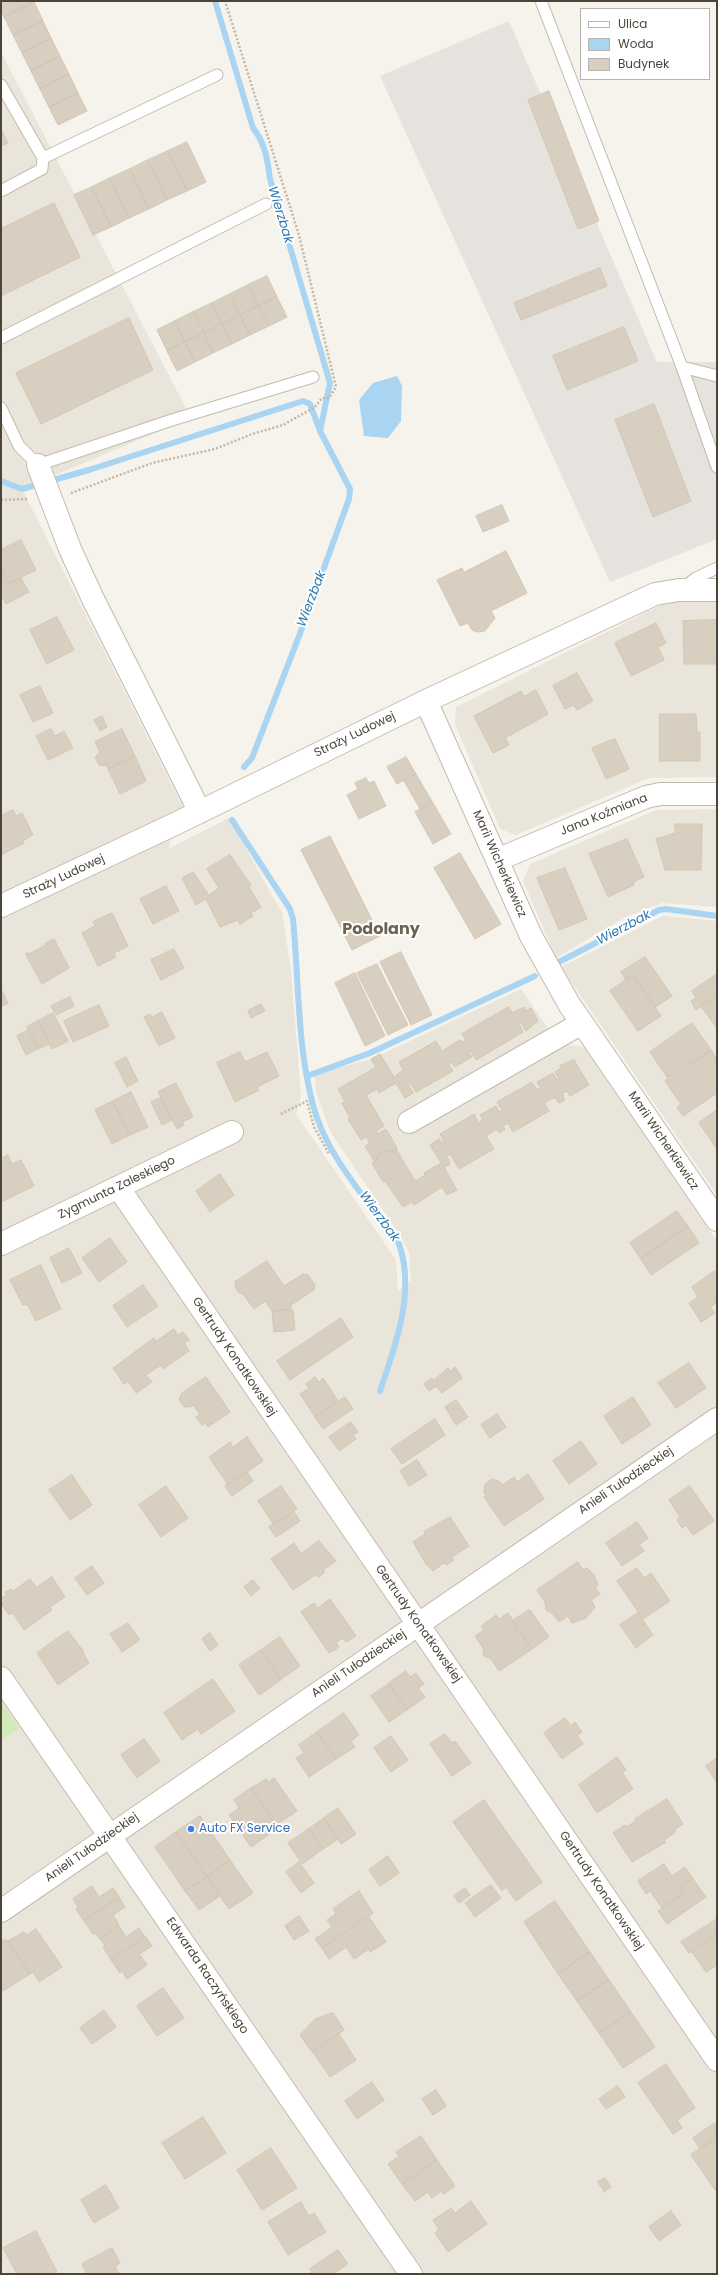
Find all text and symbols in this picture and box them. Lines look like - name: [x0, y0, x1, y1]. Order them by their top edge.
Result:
- legend: [580, 8, 710, 80]
- text: Ulica: [618, 15, 647, 32]
- text: Woda: [618, 35, 654, 52]
- text: Budynek: [618, 55, 669, 72]
- water label: Wierzbak: [264, 185, 296, 245]
- water label: Wierzbak: [294, 569, 330, 629]
- street label: Straży Ludowej: [312, 709, 398, 761]
- street label: Jana Koźmiana: [558, 791, 650, 839]
- street label: Marii Wicherkiewicz: [469, 808, 529, 920]
- street label: Straży Ludowej: [21, 852, 107, 902]
- water label: Wierzbak: [594, 907, 654, 949]
- district label: Podolany: [342, 920, 420, 940]
- street label: Marii Wicherkiewicz: [625, 1089, 701, 1193]
- street label: Zygmunta Zaleskiego: [56, 1153, 178, 1223]
- water label: Wierzbak: [355, 1189, 403, 1245]
- street label: Gertrudy Konatkowskiej: [189, 1295, 279, 1419]
- street label: Anieli Tułodzieckiej: [576, 1444, 676, 1518]
- street label: Gertrudy Konatkowskiej: [372, 1562, 464, 1686]
- street label: Anieli Tułodzieckiej: [309, 1627, 409, 1701]
- street label: Anieli Tułodzieckiej: [42, 1810, 142, 1886]
- place label: Auto FX Service: [199, 1822, 290, 1836]
- marker: Auto FX Service: [186, 1824, 196, 1834]
- street label: Gertrudy Konatkowskiej: [556, 1829, 646, 1953]
- street label: Edwarda Raczyńskiego: [163, 1915, 251, 2037]

